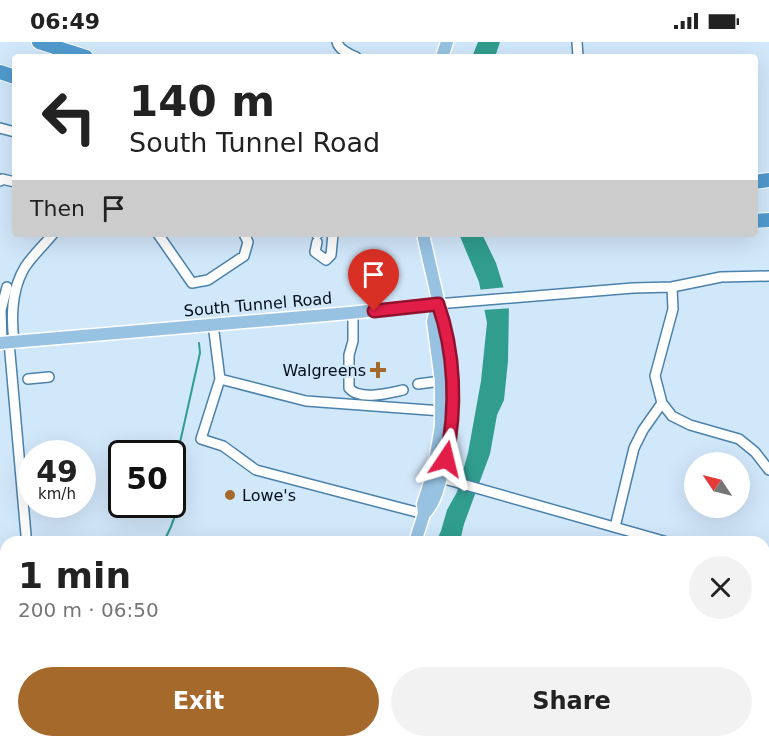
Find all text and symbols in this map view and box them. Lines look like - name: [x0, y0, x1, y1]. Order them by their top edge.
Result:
- text: 06:49: [30, 9, 100, 34]
- text: 140 m: [129, 77, 275, 126]
- icon: left: [30, 78, 108, 156]
- text: South Tunnel Road: [129, 127, 380, 158]
- icon: arrive: [97, 192, 130, 225]
- text: Then: [30, 196, 85, 221]
- pin: [348, 249, 399, 311]
- icon: arrive: [357, 258, 390, 291]
- street label: South Tunnel Road: [183, 289, 333, 320]
- place label: Walgreens: [282, 361, 366, 380]
- marker: Walgreens: [371, 363, 385, 377]
- position arrow: [414, 427, 478, 491]
- speed limit sign: 50: [108, 440, 186, 518]
- north arrow: [684, 452, 750, 518]
- map controls: [684, 452, 750, 518]
- text: 49: [36, 454, 78, 489]
- text: km/h: [38, 485, 76, 503]
- place label: Lowe's: [242, 486, 296, 505]
- marker: Lowe's: [223, 488, 237, 502]
- text: 1 min: [18, 555, 131, 596]
- button: close: [689, 556, 752, 619]
- text: 200 m · 06:50: [18, 598, 159, 622]
- button: Exit: [18, 667, 379, 736]
- button: Share: [391, 667, 752, 736]

